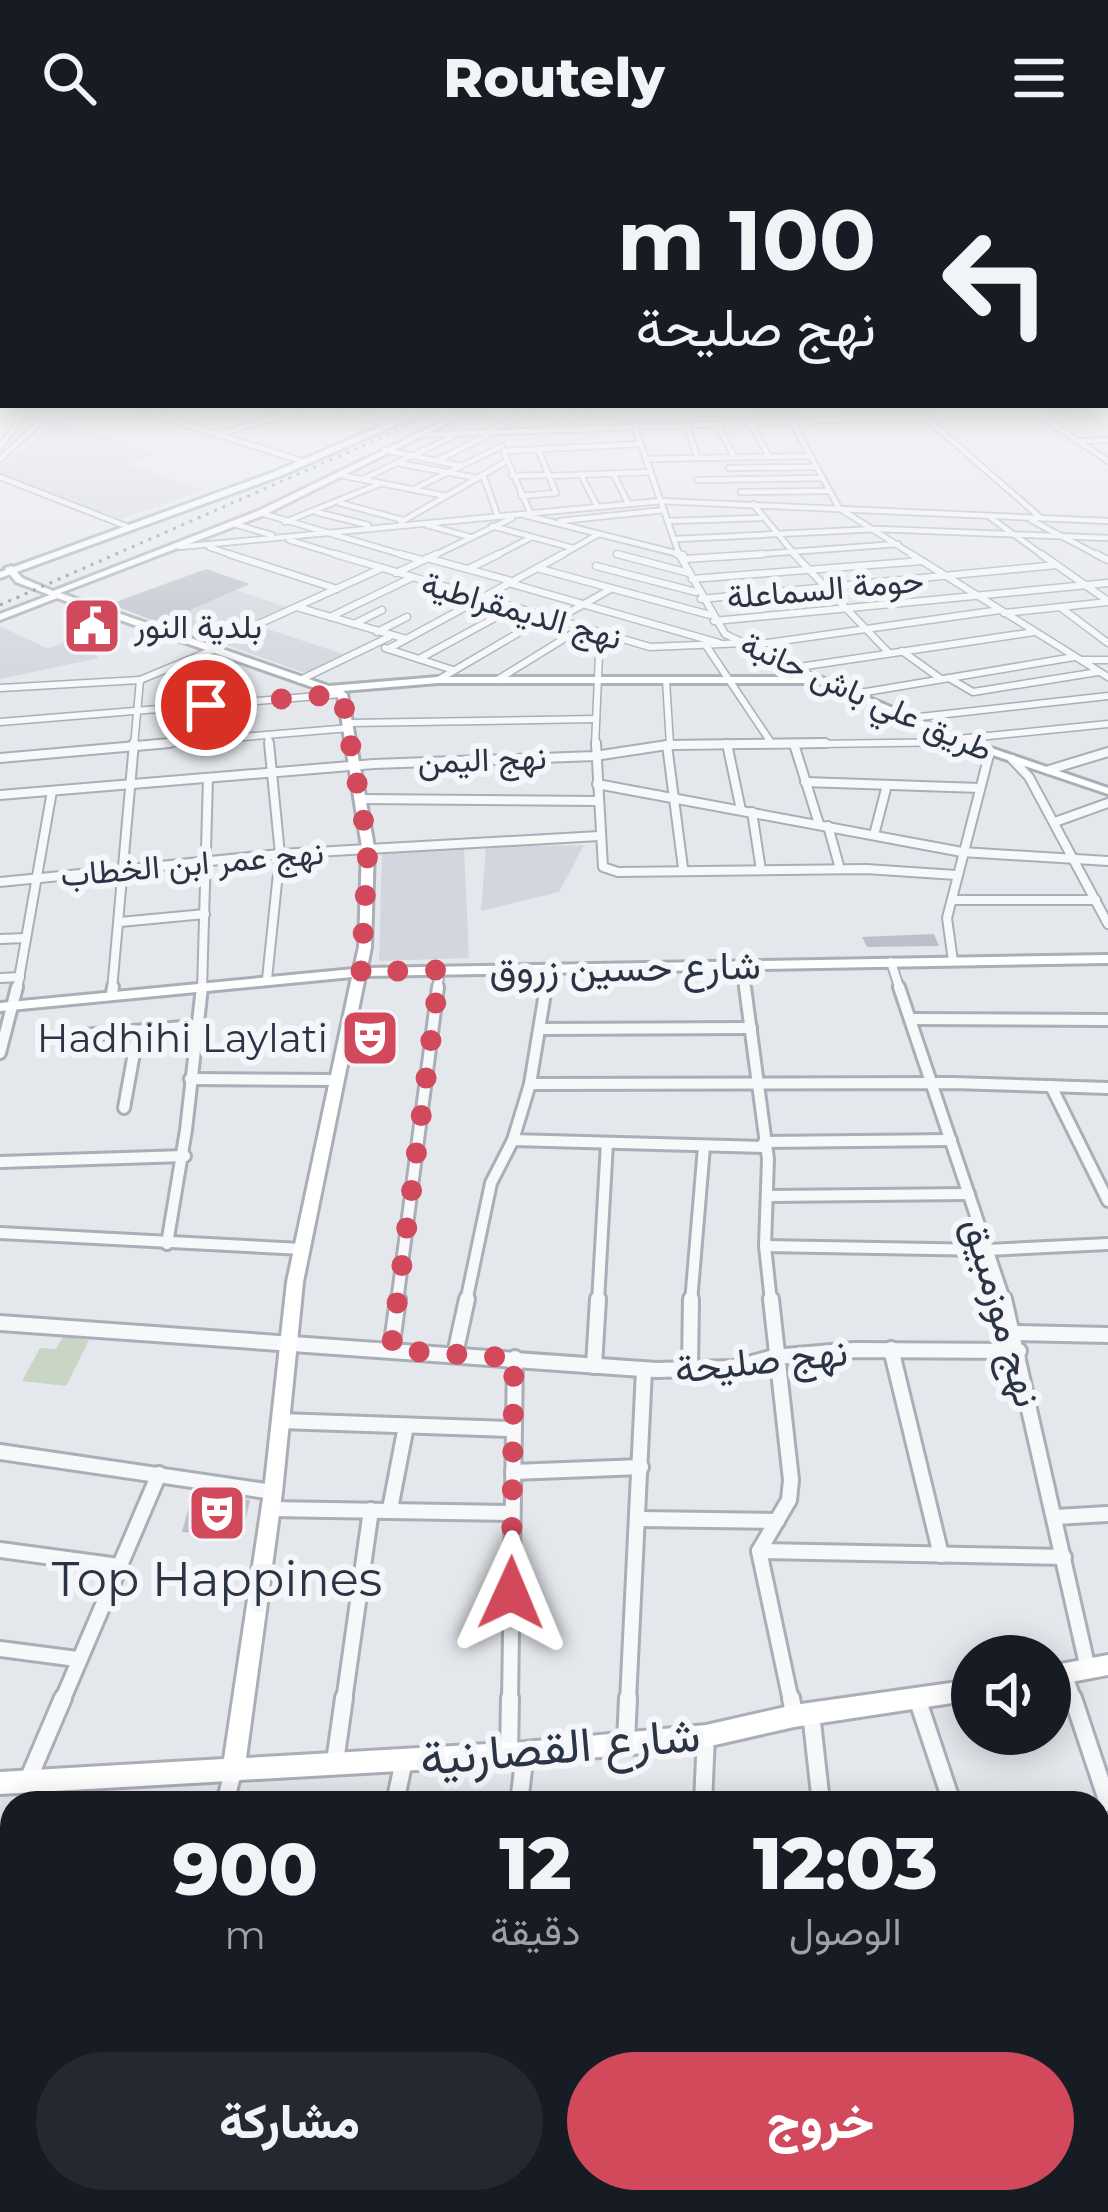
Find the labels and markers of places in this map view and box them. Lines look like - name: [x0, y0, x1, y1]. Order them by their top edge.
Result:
- public building icon: بلدية النور: [61, 595, 123, 657]
- place label: بلدية النور: [133, 606, 262, 647]
- pin: [155, 654, 257, 756]
- theatre icon: Hadhihi Laylati: [339, 1007, 401, 1069]
- place label: Hadhihi Laylati: [37, 1014, 328, 1062]
- theatre icon: Top Happines: [186, 1482, 248, 1544]
- place label: Top Happines: [52, 1550, 382, 1608]

